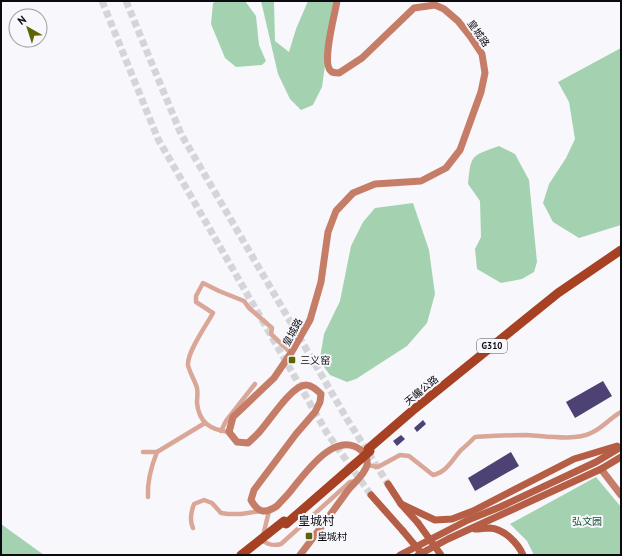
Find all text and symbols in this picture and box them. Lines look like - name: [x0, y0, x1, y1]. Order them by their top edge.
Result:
- north arrow: [8, 8, 48, 48]
- text: N: [14, 13, 29, 28]
- street label: 皇城路: [465, 17, 493, 49]
- street label: 皇城路: [280, 316, 305, 349]
- road number: G310: [477, 339, 507, 353]
- place label: 三义窑: [300, 354, 330, 367]
- marker: 三义窑: [287, 355, 297, 365]
- street label: 天巉公路: [402, 373, 441, 408]
- district label: 皇城村: [298, 513, 335, 528]
- park label: 弘文园: [572, 515, 602, 528]
- place label: 皇城村: [317, 530, 347, 543]
- marker: 皇城村: [304, 531, 314, 541]

